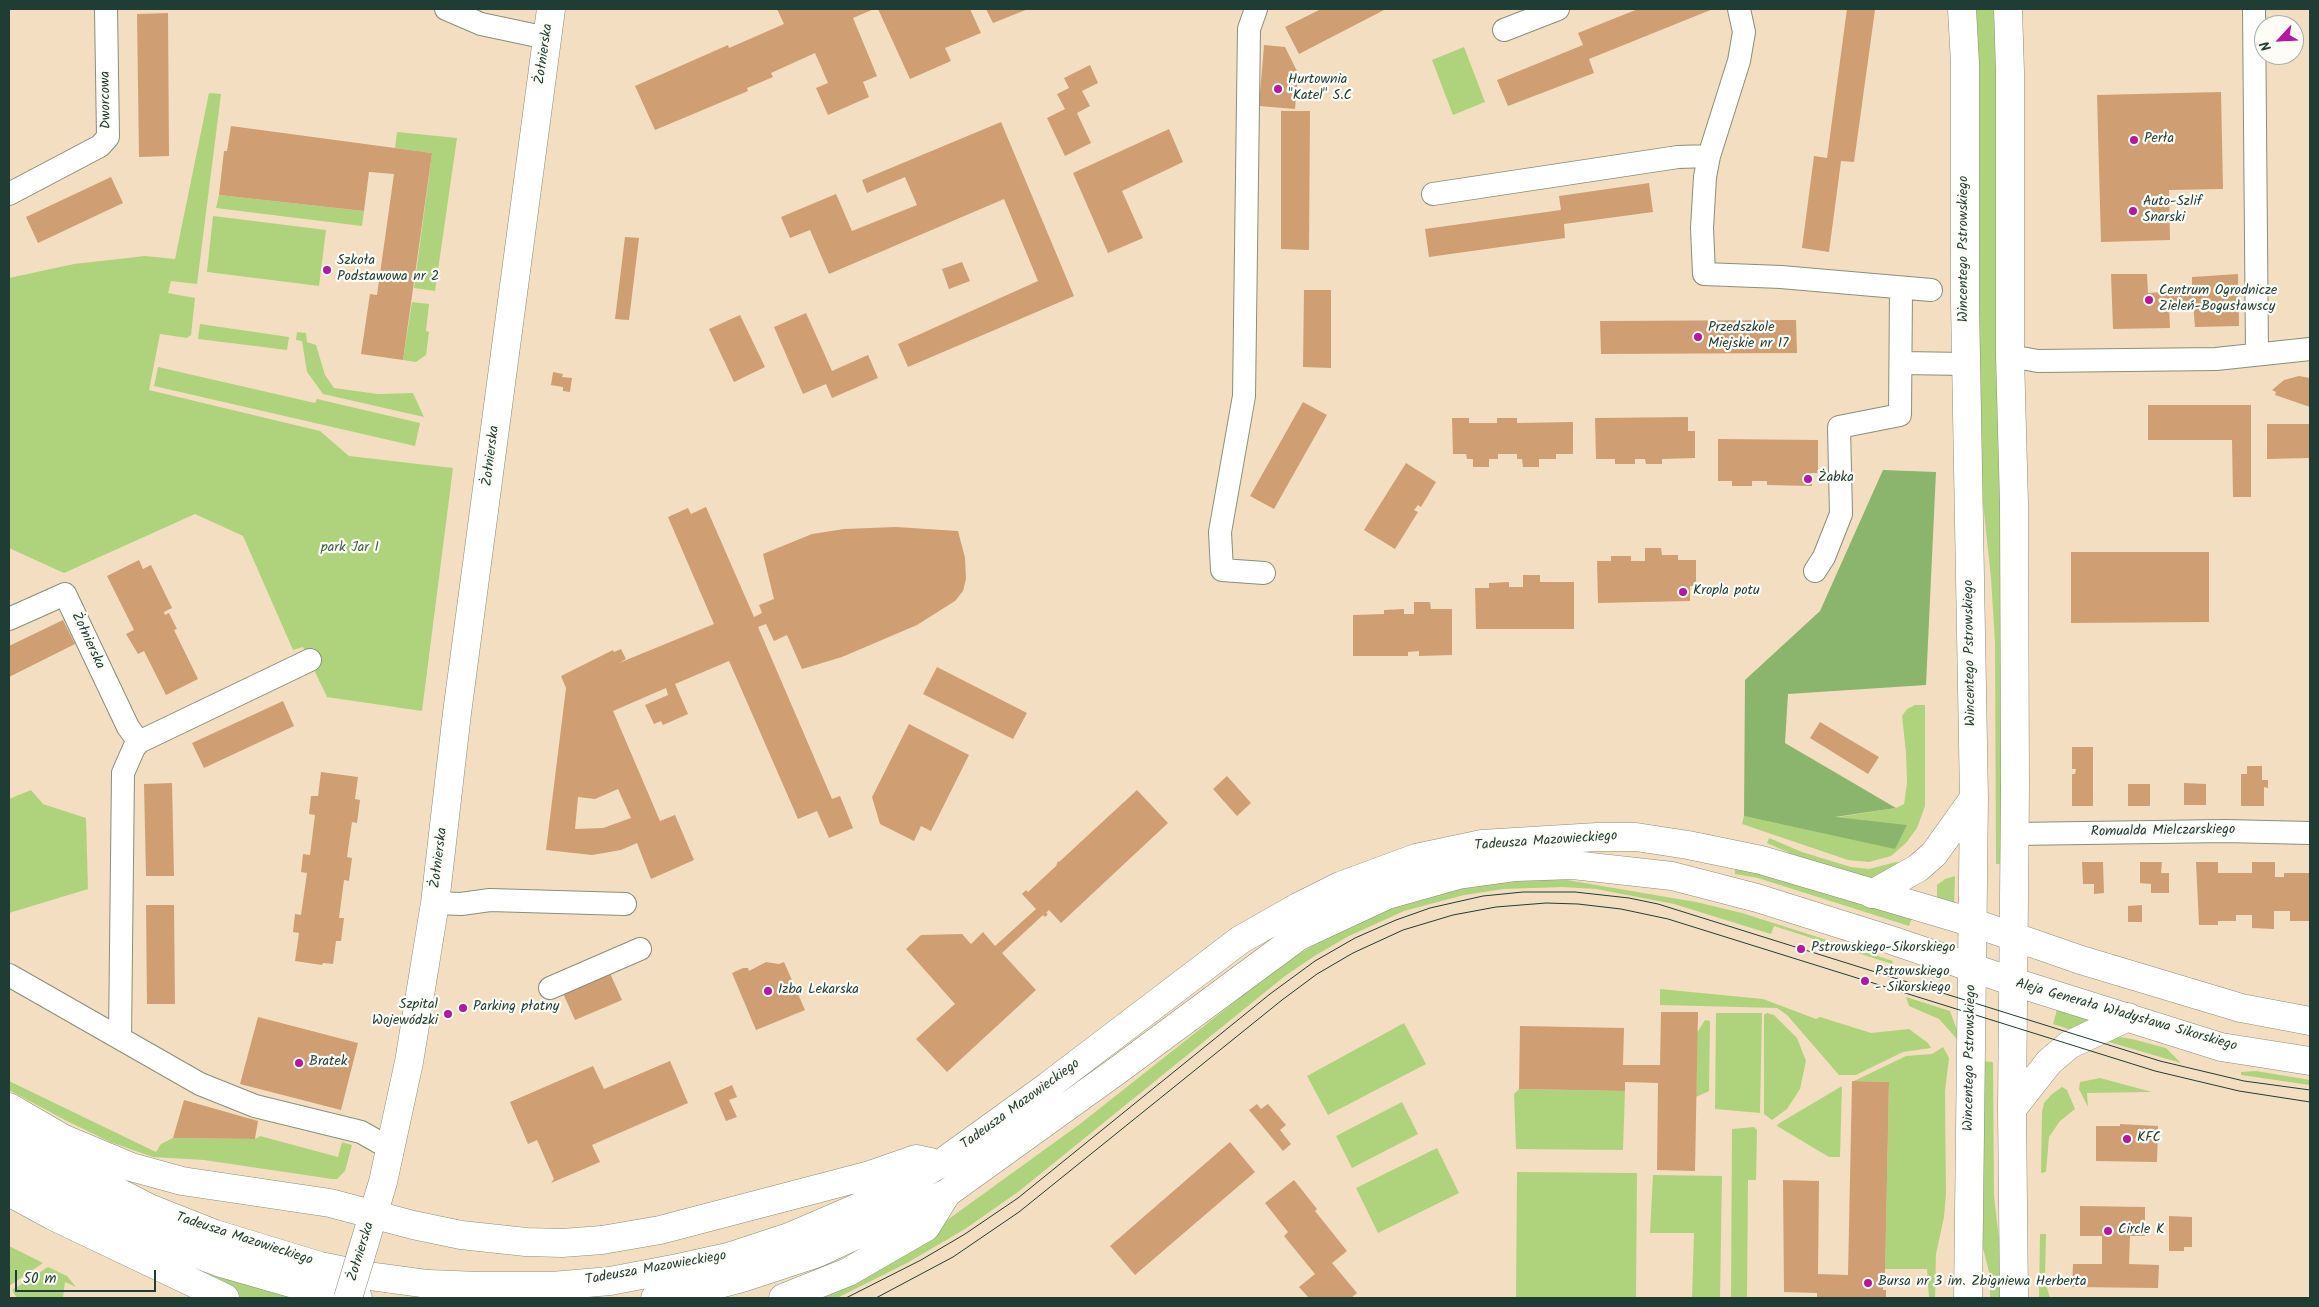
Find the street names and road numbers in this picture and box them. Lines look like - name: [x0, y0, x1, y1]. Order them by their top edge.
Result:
- street label: Żołnierska: [532, 23, 558, 85]
- street label: Dworcowa: [98, 71, 116, 129]
- street label: Wincentego Pstrowskiego: [1957, 176, 1973, 322]
- street label: Żołnierska: [480, 425, 504, 487]
- street label: Wincentego Pstrowskiego: [1961, 580, 1981, 726]
- street label: Żołnierska: [67, 610, 107, 672]
- street label: Romualda Mielczarskiego: [2091, 822, 2235, 842]
- street label: Żołnierska: [428, 827, 452, 889]
- street label: Tadeusza Mazowieckiego: [1474, 829, 1618, 855]
- street label: Aleja Generała Władysława Sikorskiego: [2013, 976, 2239, 1056]
- street label: Wincentego Pstrowskiego: [1961, 985, 1981, 1131]
- street label: Tadeusza Mazowieckiego: [958, 1056, 1084, 1154]
- street label: Tadeusza Mazowieckiego: [173, 1210, 315, 1270]
- street label: Żołnierska: [345, 1220, 379, 1284]
- street label: Tadeusza Mazowieckiego: [584, 1248, 728, 1290]

